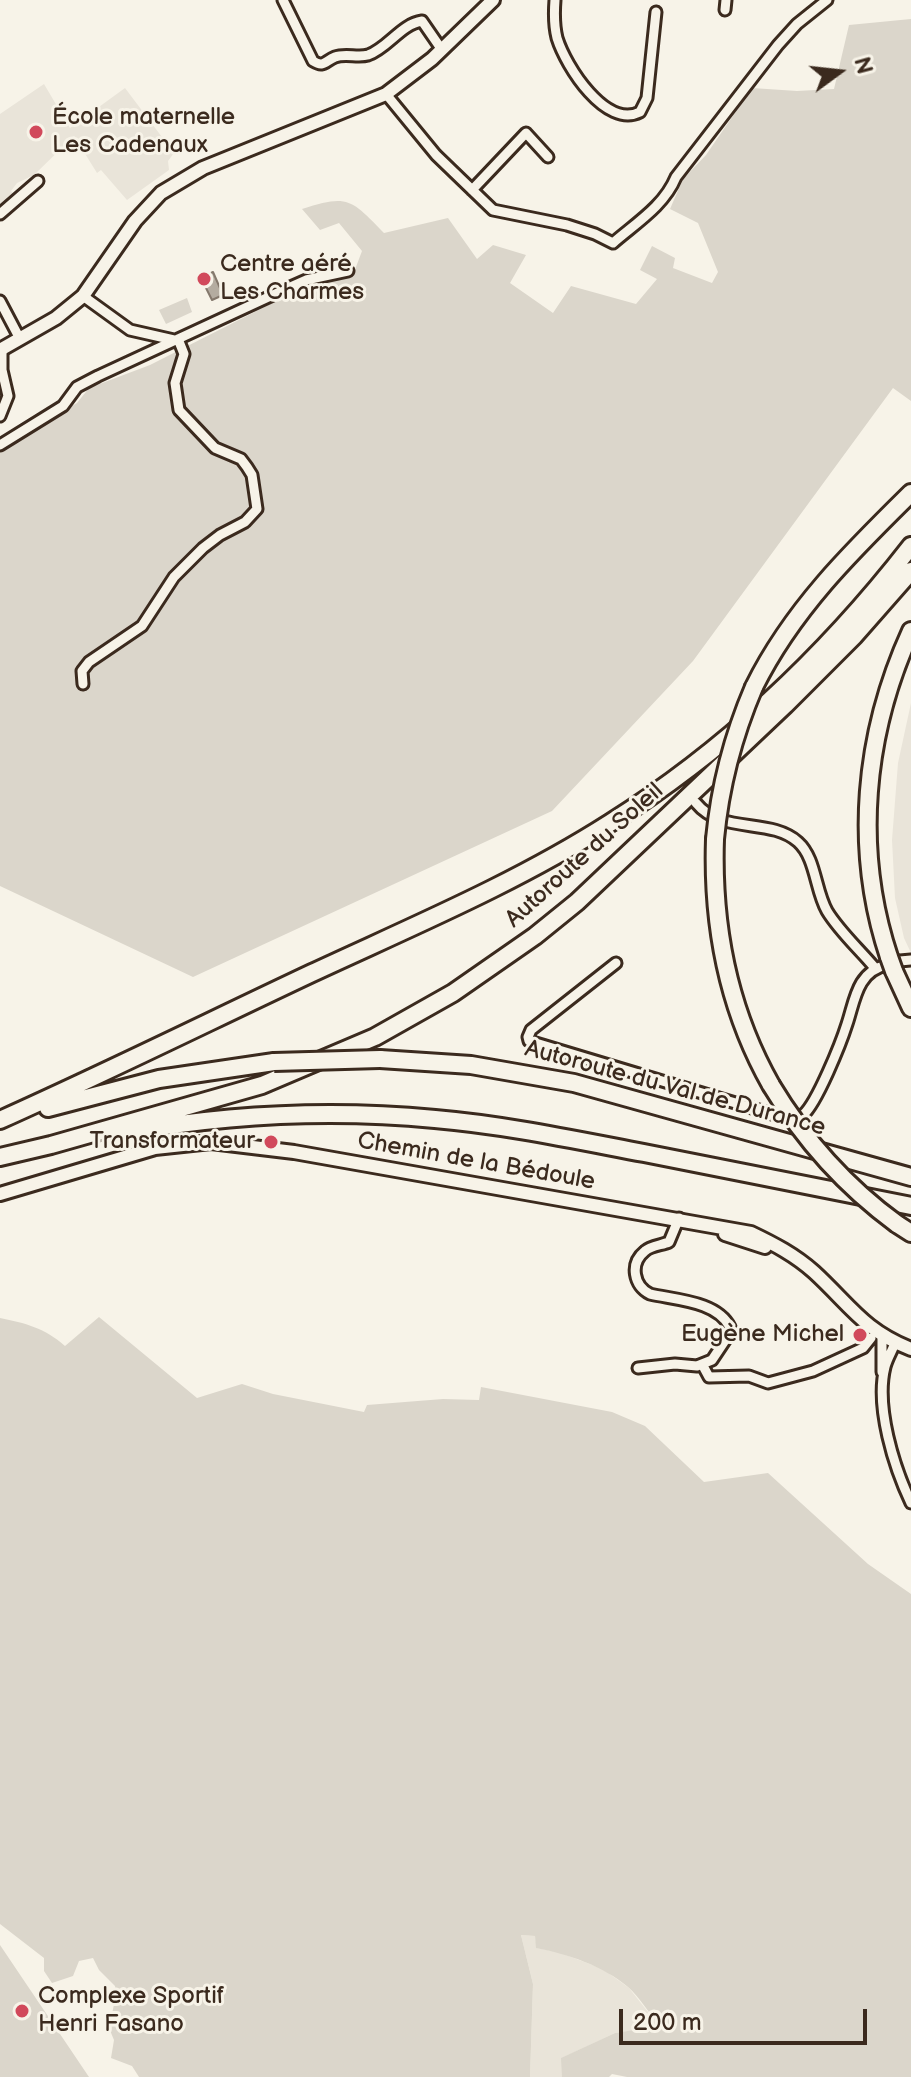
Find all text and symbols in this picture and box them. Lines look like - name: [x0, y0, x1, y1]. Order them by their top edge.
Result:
- north arrow: [799, 32, 879, 112]
- text: N: [847, 54, 878, 77]
- place label: École maternelle Les Cadenaux: [52, 104, 235, 160]
- marker: École maternelle Les Cadenaux: [27, 123, 45, 141]
- place label: Centre aéré Les Charmes: [220, 251, 364, 307]
- marker: Centre aéré Les Charmes: [195, 270, 213, 288]
- street label: Autoroute du Soleil: [500, 778, 670, 934]
- street label: Autoroute du Val de Durance: [522, 1035, 828, 1143]
- street label: Chemin de la Bédoule: [355, 1127, 597, 1197]
- place label: Transformateur: [89, 1128, 255, 1156]
- marker: Transformateur: [262, 1133, 280, 1151]
- place label: Eugène Michel: [681, 1321, 844, 1349]
- marker: Eugène Michel: [851, 1326, 869, 1344]
- place label: Complexe Sportif Henri Fasano: [38, 1983, 224, 2039]
- scale bar: [623, 1993, 871, 2043]
- marker: Complexe Sportif Henri Fasano: [13, 2002, 31, 2020]
- text: 200 m: [633, 2008, 702, 2037]

